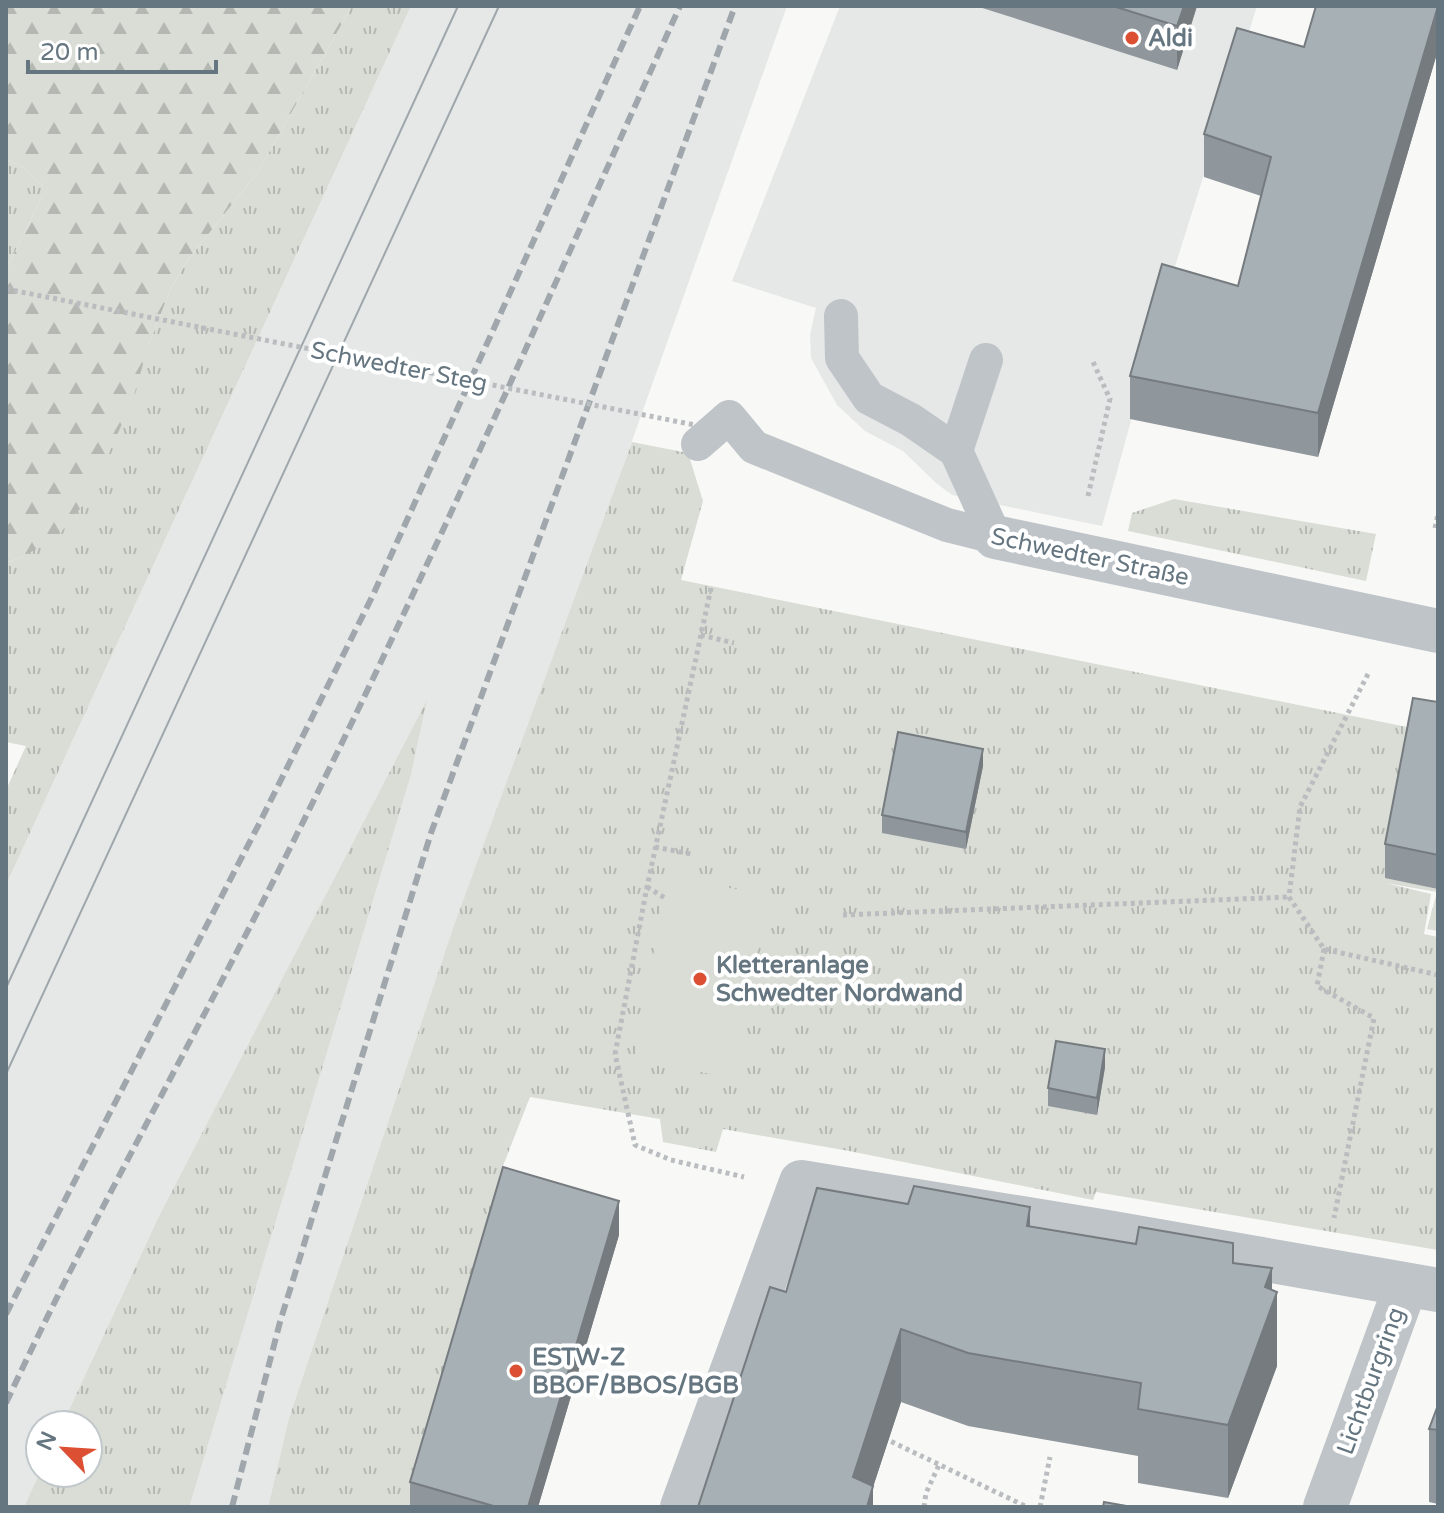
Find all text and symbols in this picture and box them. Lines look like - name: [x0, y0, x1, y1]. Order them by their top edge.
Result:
- scale bar: [28, 24, 216, 74]
- place label: Aldi: [1148, 24, 1193, 53]
- marker: Aldi: [1123, 29, 1141, 47]
- text: 20 m: [40, 38, 98, 67]
- street label: Schwedter Steg: [308, 336, 490, 398]
- street label: Schwedter Straße: [988, 522, 1192, 592]
- place label: Kletteranlage Schwedter Nordwand: [716, 951, 963, 1008]
- marker: Kletteranlage Schwedter Nordwand: [691, 970, 709, 988]
- street label: Lichtburgring: [1331, 1303, 1411, 1459]
- place label: ESTW-Z BBOF/BBOS/BGB: [532, 1343, 739, 1400]
- marker: ESTW-Z BBOF/BBOS/BGB: [507, 1362, 525, 1380]
- north arrow: [24, 1409, 104, 1489]
- text: N: [31, 1427, 62, 1454]

